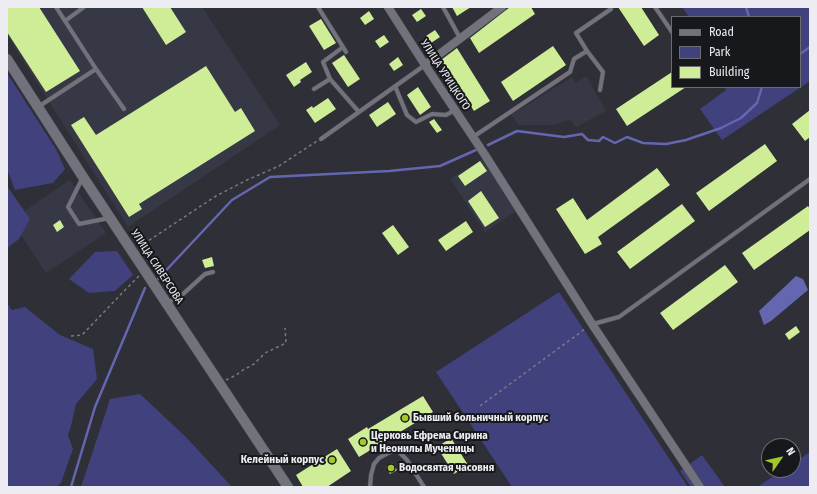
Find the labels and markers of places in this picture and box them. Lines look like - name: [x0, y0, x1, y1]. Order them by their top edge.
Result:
- place label: Бывший больничный корпус: [413, 411, 548, 425]
- marker: Бывший больничный корпус: [400, 413, 410, 423]
- place label: Церковь Ефрема Сирина и Неонилы Мученицы: [371, 429, 488, 455]
- marker: Церковь Ефрема Сирина и Неонилы Мученицы: [358, 437, 368, 447]
- place label: Келейный корпус: [241, 453, 324, 467]
- marker: Келейный корпус: [327, 455, 337, 465]
- place label: Водосвятая часовня: [399, 461, 494, 475]
- marker: Водосвятая часовня: [386, 463, 396, 473]

